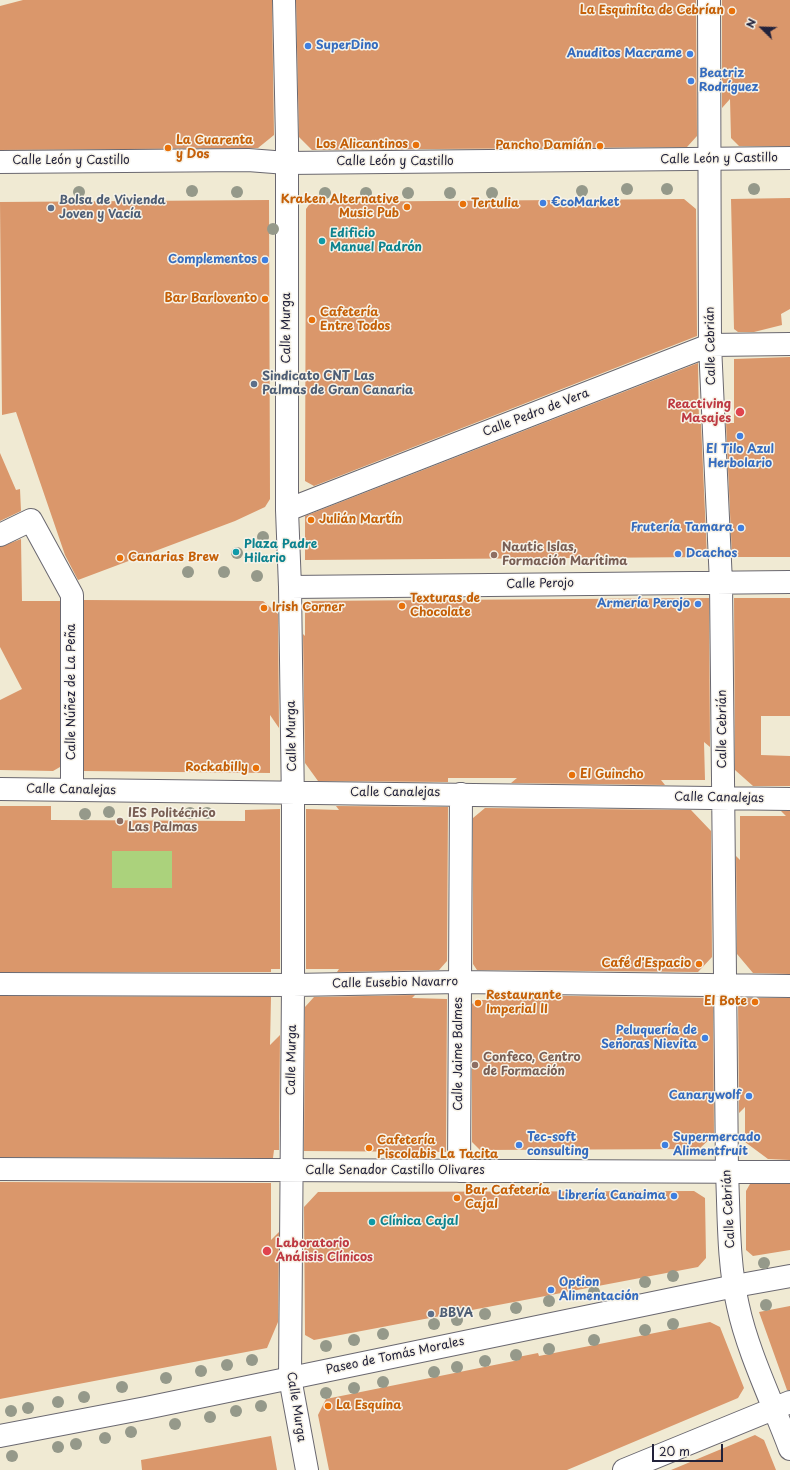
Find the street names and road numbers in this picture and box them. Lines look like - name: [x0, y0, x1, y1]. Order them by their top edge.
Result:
- street label: Calle León y Castillo: [660, 151, 778, 167]
- street label: Calle León y Castillo: [12, 154, 130, 168]
- street label: Calle León y Castillo: [336, 155, 454, 169]
- street label: Calle Murga: [280, 293, 294, 363]
- street label: Calle Cebrián: [703, 306, 719, 386]
- street label: Calle Pedro de Vera: [481, 386, 591, 440]
- street label: Calle Perojo: [506, 576, 574, 592]
- street label: Calle Núñez de La Peña: [65, 624, 79, 760]
- street label: Calle Cebrián: [716, 690, 730, 768]
- street label: Calle Murga: [284, 700, 300, 772]
- street label: Calle Canalejas: [26, 782, 116, 798]
- street label: Calle Canalejas: [350, 786, 440, 800]
- street label: Calle Canalejas: [674, 790, 764, 806]
- street label: Calle Eusebio Navarro: [332, 975, 458, 991]
- street label: Calle Jaime Balmes: [452, 997, 466, 1111]
- street label: Calle Murga: [284, 1024, 300, 1096]
- street label: Calle Senador Castillo Olivares: [305, 1164, 485, 1178]
- street label: Calle Cebrián: [720, 1169, 738, 1249]
- street label: Paseo de Tomás Morales: [324, 1334, 466, 1378]
- street label: Calle Murga: [283, 1371, 309, 1443]

